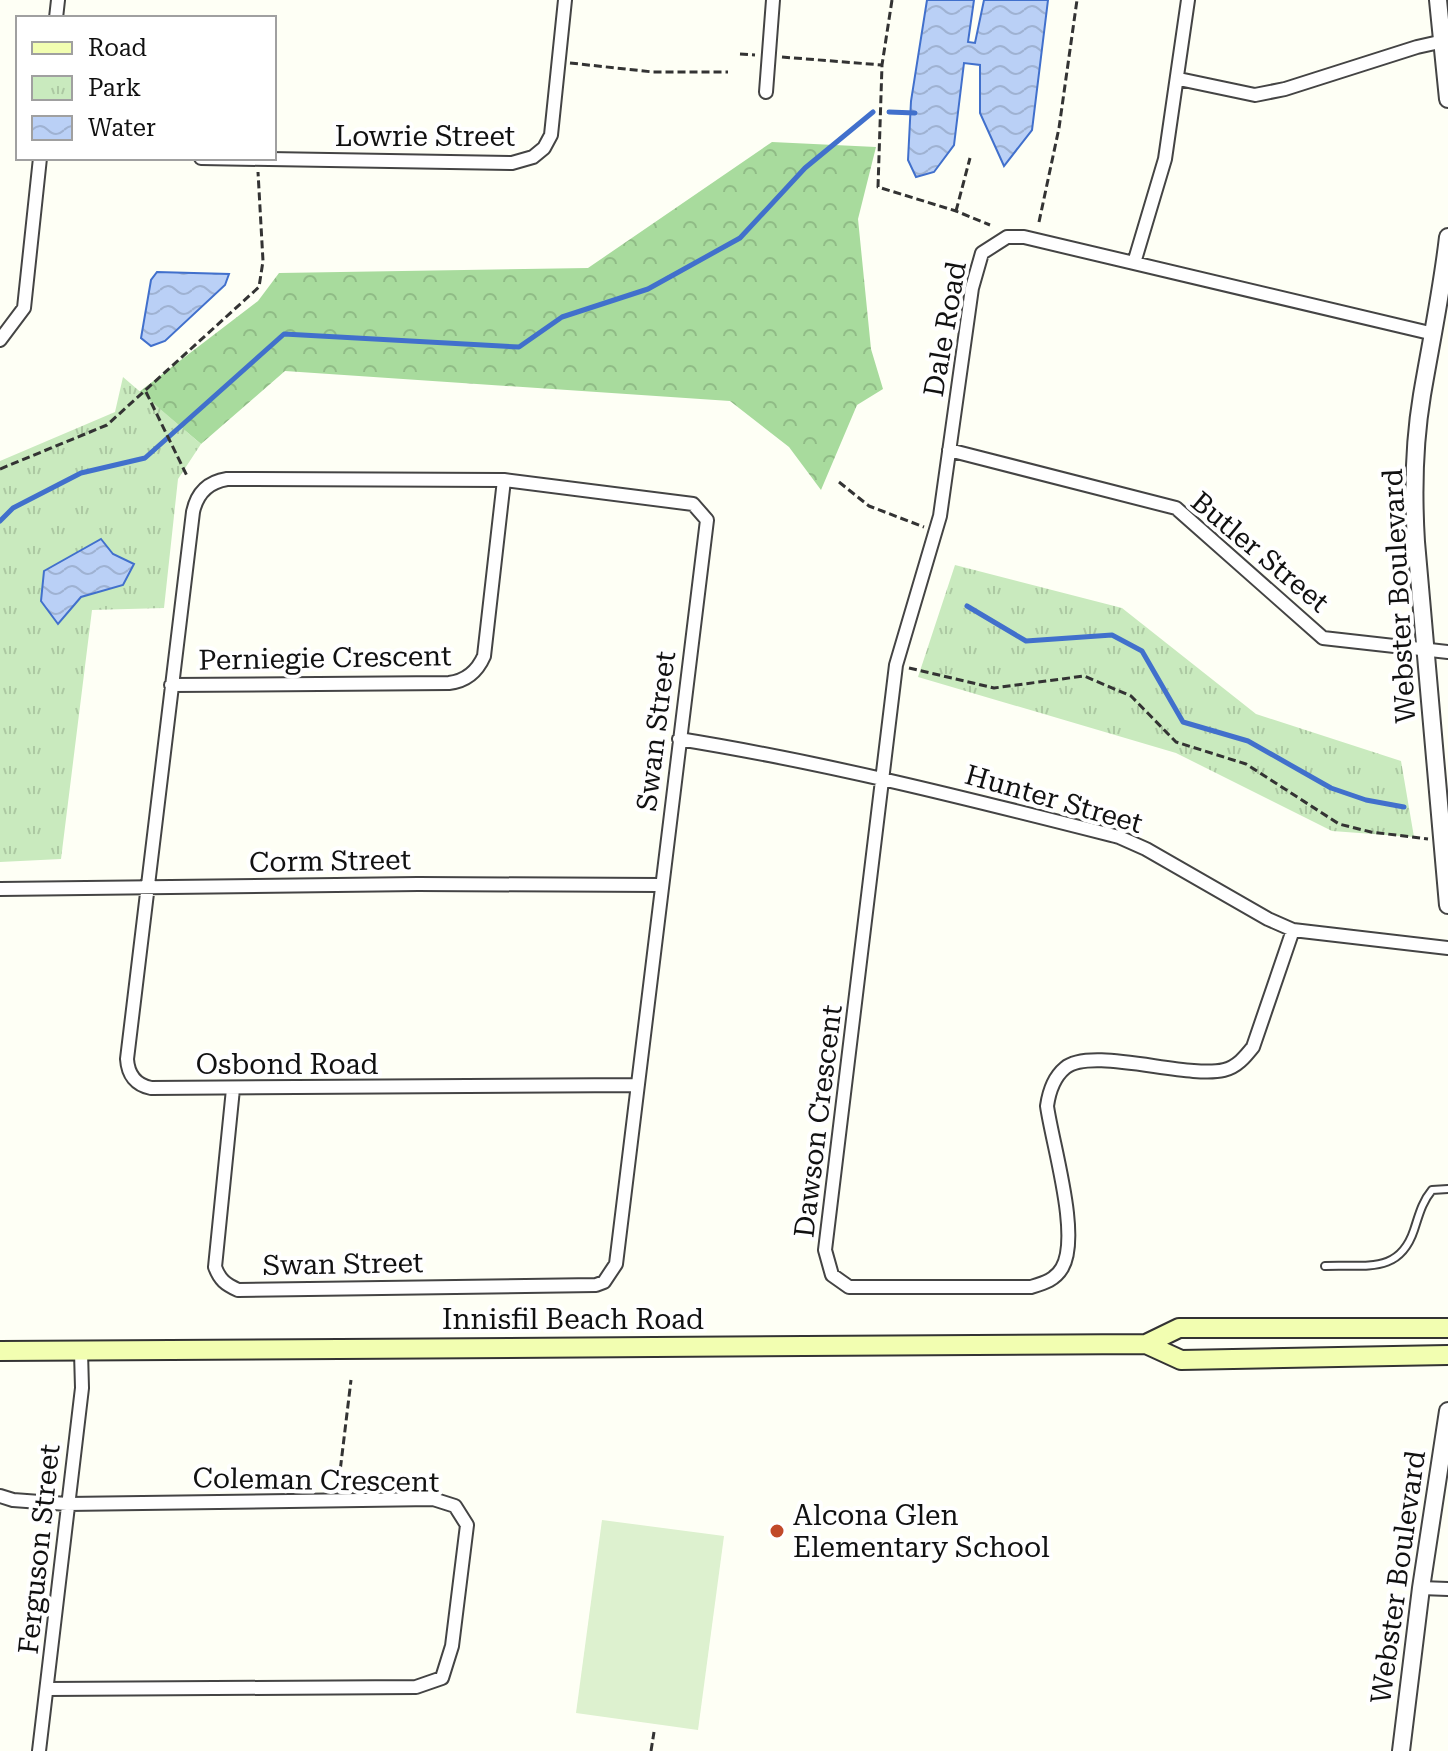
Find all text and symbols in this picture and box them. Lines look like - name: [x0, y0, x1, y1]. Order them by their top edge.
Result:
- legend: [16, 16, 276, 160]
- text: Road: [88, 34, 147, 62]
- text: Park: [88, 74, 141, 102]
- text: Water: [88, 114, 156, 142]
- street label: Lowrie Street: [335, 120, 515, 153]
- street label: Dale Road: [917, 259, 973, 399]
- street label: Webster Boulevard: [1376, 468, 1422, 724]
- street label: Butler Street: [1185, 485, 1335, 619]
- street label: Perniegie Crescent: [198, 639, 452, 677]
- street label: Swan Street: [630, 649, 682, 813]
- street label: Hunter Street: [961, 758, 1147, 840]
- street label: Corm Street: [249, 843, 411, 879]
- street label: Dawson Crescent: [787, 1003, 849, 1239]
- street label: Osbond Road: [196, 1048, 378, 1081]
- street label: Swan Street: [262, 1246, 424, 1282]
- street label: Innisfil Beach Road: [442, 1303, 704, 1336]
- street label: Ferguson Street: [12, 1442, 66, 1656]
- street label: Webster Boulevard: [1364, 1448, 1432, 1706]
- street label: Coleman Crescent: [192, 1461, 440, 1499]
- place label: Alcona Glen Elementary School: [793, 1499, 1050, 1564]
- marker: Alcona Glen Elementary School: [768, 1522, 786, 1540]

